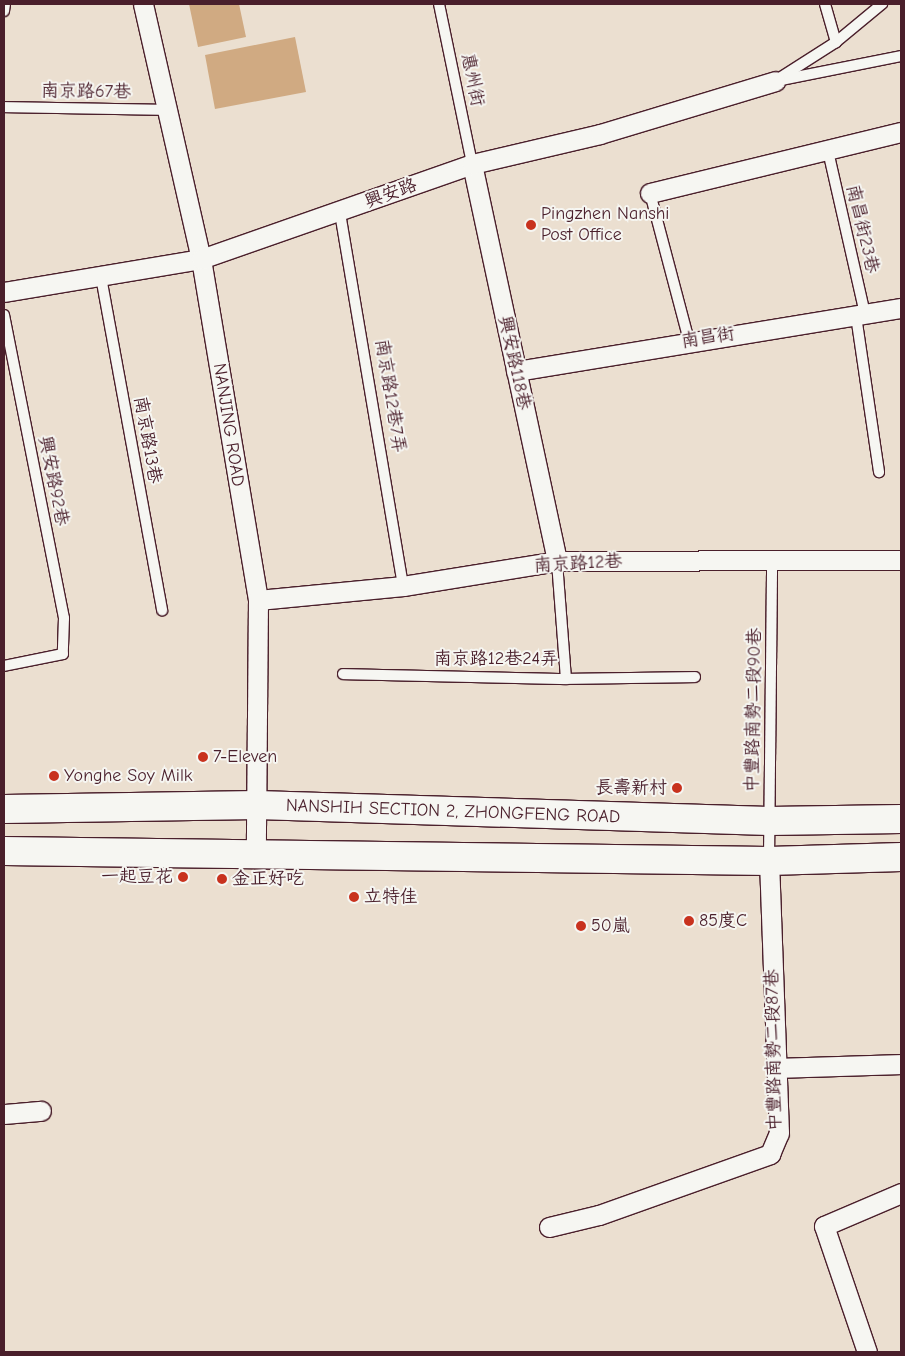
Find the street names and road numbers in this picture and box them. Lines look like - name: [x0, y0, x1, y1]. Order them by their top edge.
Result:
- street label: 惠州街: [456, 51, 488, 109]
- street label: 南京路67巷: [41, 80, 131, 104]
- street label: 興安路: [362, 175, 420, 213]
- street label: 南昌街23巷: [841, 182, 883, 276]
- street label: 興安路118巷: [494, 314, 534, 412]
- street label: 南昌街: [680, 323, 736, 353]
- street label: 南京路12巷7弄: [370, 337, 410, 455]
- street label: NANJING ROAD: [208, 362, 248, 488]
- street label: 南京路13巷: [129, 395, 165, 485]
- street label: 興安路92巷: [34, 434, 72, 528]
- street label: 南京路12巷: [533, 551, 623, 577]
- street label: 中豐路南勢二段90巷: [742, 628, 766, 792]
- street label: 南京路12巷24弄: [434, 648, 558, 670]
- street label: NANSHIH SECTION 2, ZHONGFENG ROAD: [286, 795, 620, 829]
- street label: 中豐路南勢二段87巷: [762, 969, 786, 1131]

